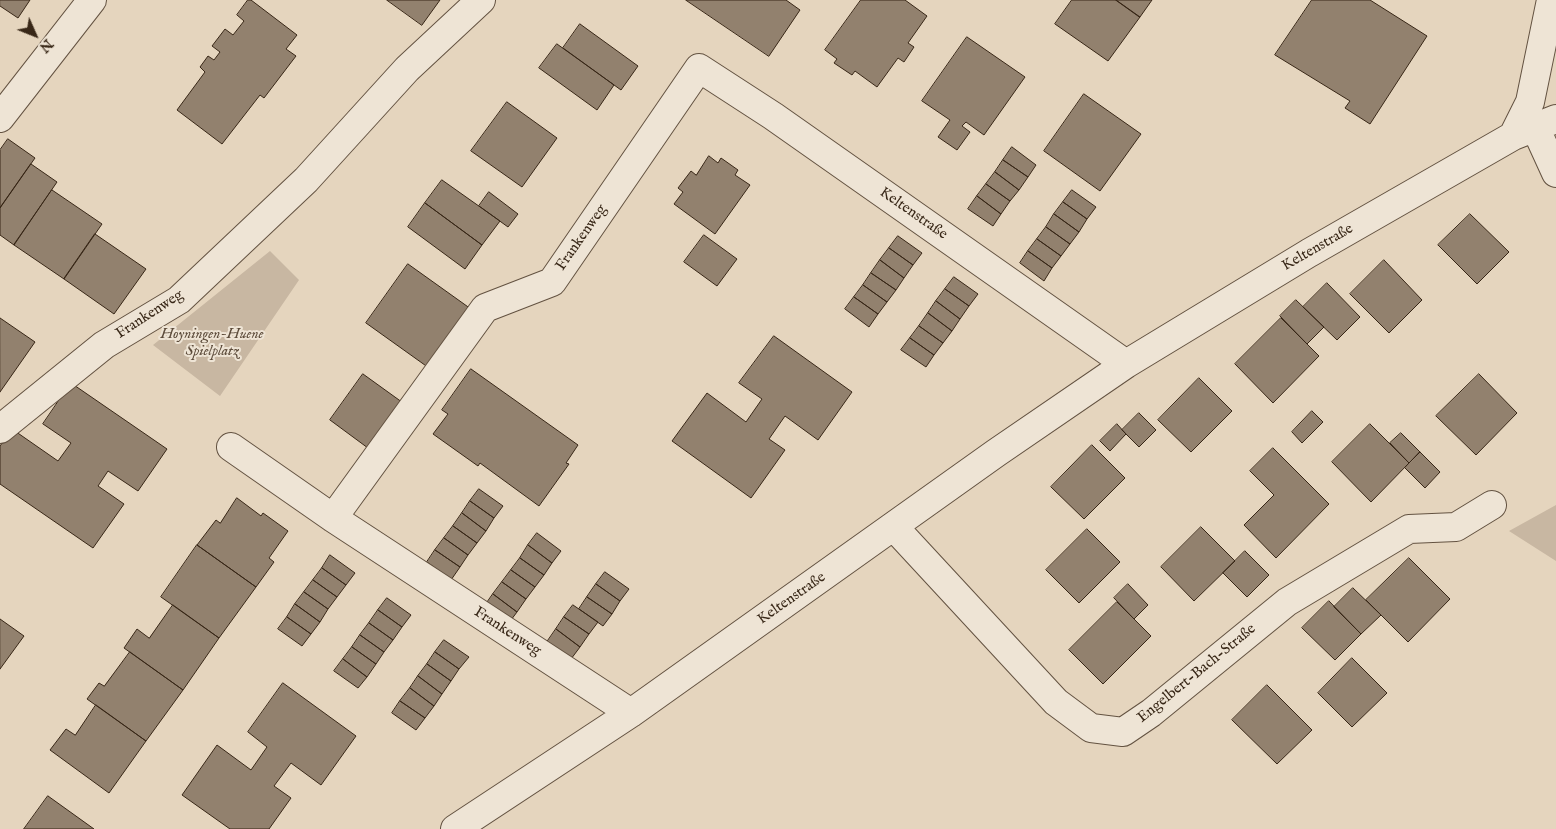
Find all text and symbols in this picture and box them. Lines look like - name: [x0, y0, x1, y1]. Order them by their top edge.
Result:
- north arrow: [10, 10, 60, 60]
- text: N: [35, 35, 56, 56]
- street label: Keltenstraße: [876, 184, 950, 244]
- street label: Frankenweg: [553, 201, 611, 275]
- street label: Keltenstraße: [1279, 220, 1357, 276]
- street label: Frankenweg: [113, 287, 187, 343]
- park label: Hoyningen-Huene Spielplatz: [160, 326, 264, 361]
- street label: Keltenstraße: [755, 569, 829, 629]
- street label: Frankenweg: [470, 604, 544, 660]
- street label: Engelbert-Bach-Straße: [1134, 621, 1260, 727]

